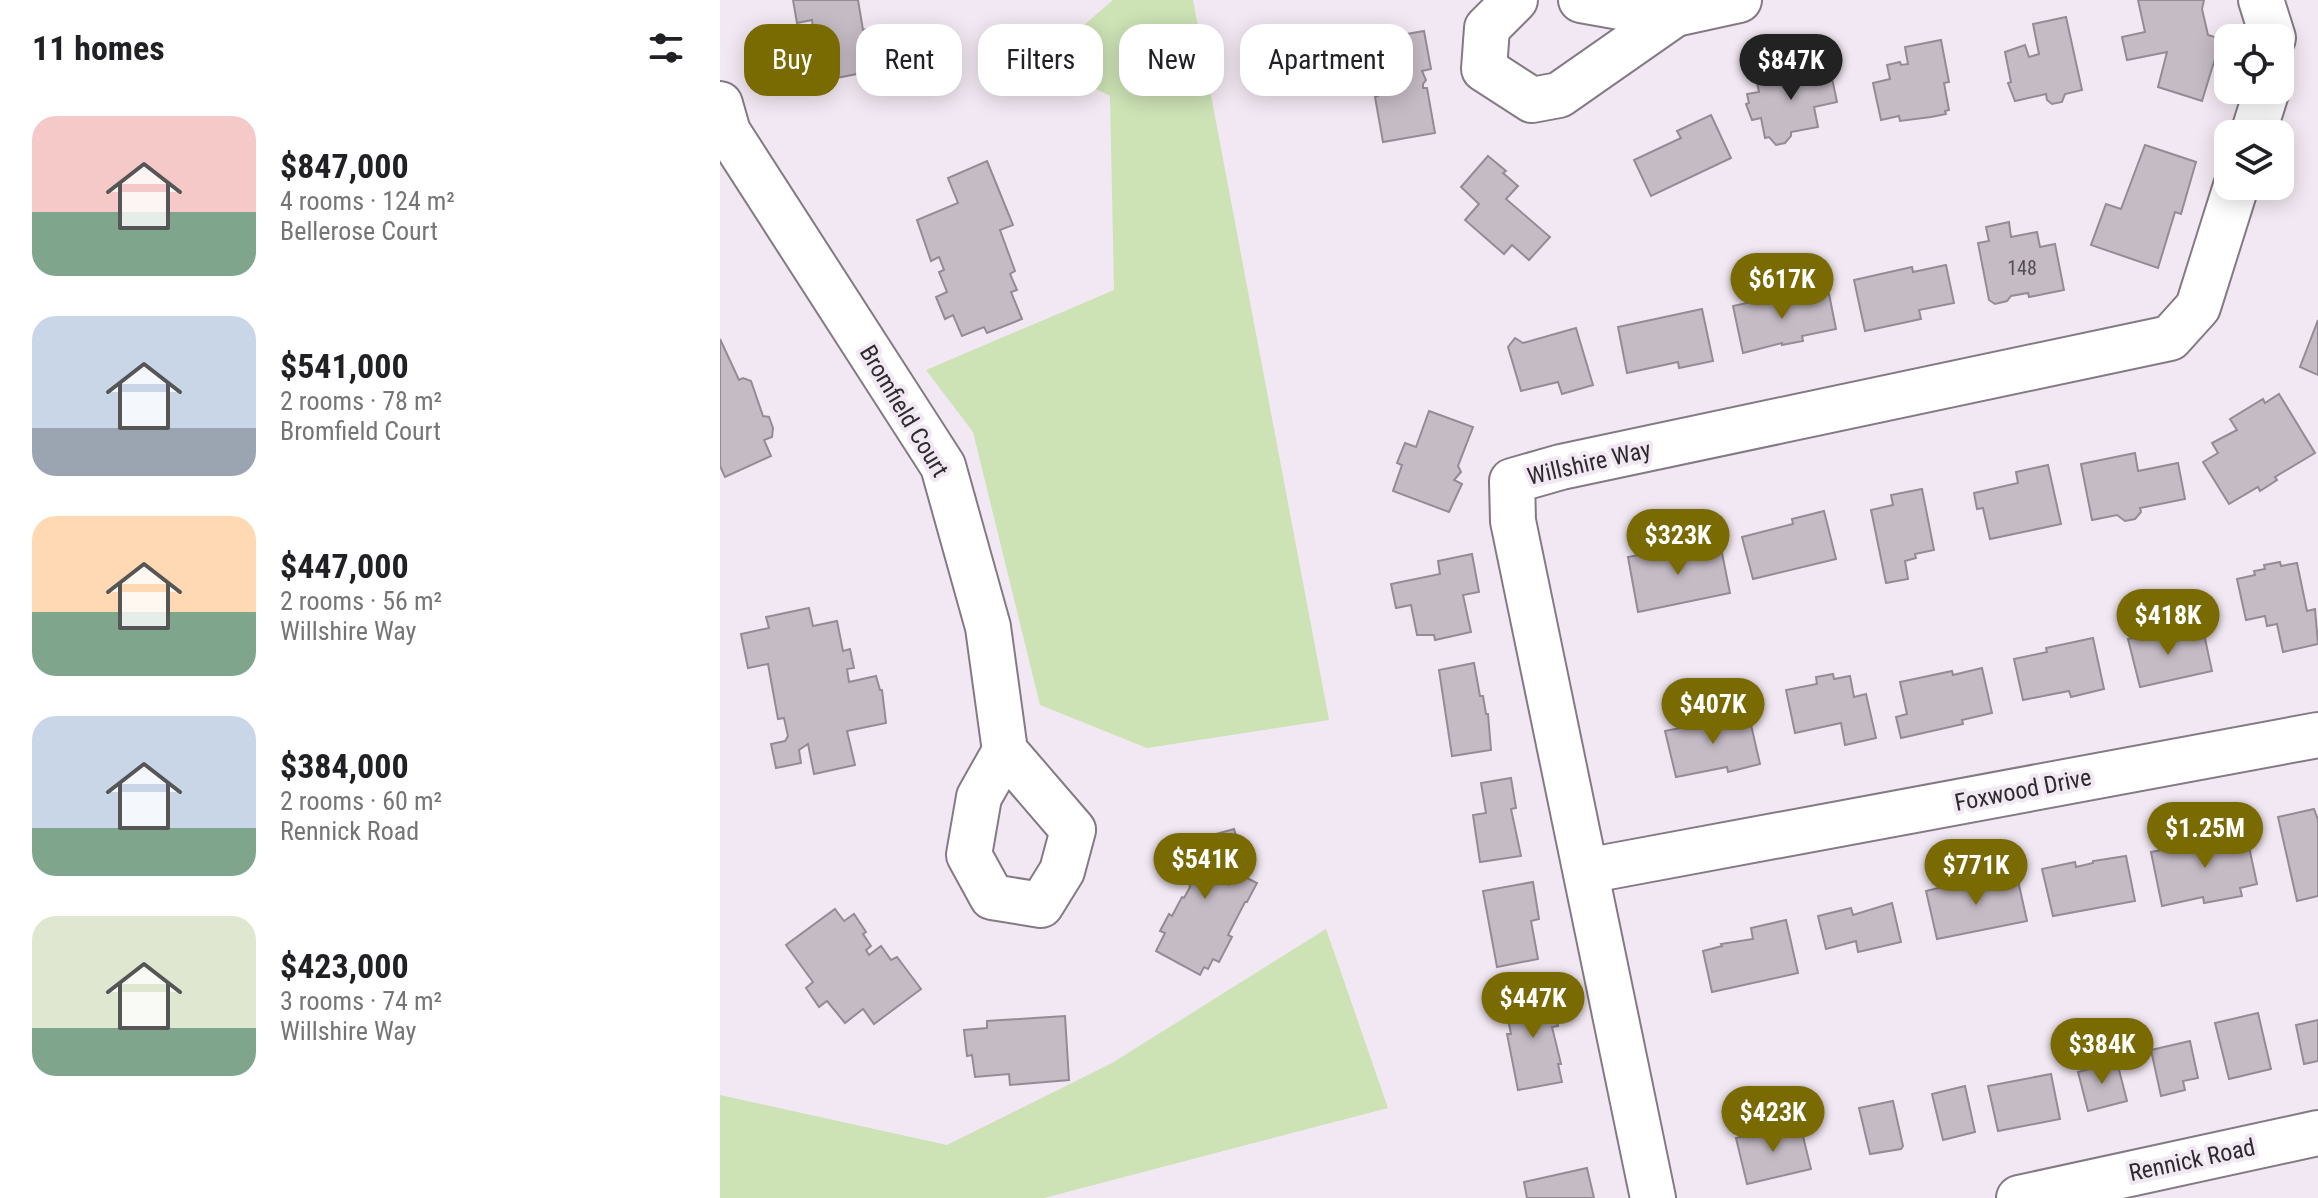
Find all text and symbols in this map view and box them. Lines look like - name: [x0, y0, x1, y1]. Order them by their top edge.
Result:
- chip: Buy: [744, 24, 840, 96]
- chip: Rent: [856, 24, 962, 96]
- chip: Filters: [978, 24, 1103, 96]
- chip: New: [1119, 24, 1224, 96]
- chip: Apartment: [1240, 24, 1413, 96]
- map controls: [2214, 24, 2294, 200]
- button: locate: [2214, 24, 2294, 104]
- icon: filters: [644, 26, 688, 70]
- text: 11 homes: [32, 28, 165, 68]
- pin: $847K: [1735, 34, 1847, 102]
- text: $847K: [1758, 45, 1824, 75]
- button: layers: [2214, 120, 2294, 200]
- text: $847,000: [280, 146, 409, 186]
- icon: home: [96, 148, 192, 244]
- text: 4 rooms · 124 m²: [280, 186, 455, 216]
- text: Bellerose Court: [280, 216, 438, 246]
- pin: $617K: [1726, 253, 1838, 321]
- house number: 148: [2007, 256, 2037, 280]
- text: $617K: [1749, 264, 1815, 294]
- street label: Bromfield Court: [854, 340, 954, 482]
- text: $541,000: [280, 346, 409, 386]
- icon: home: [96, 348, 192, 444]
- text: 2 rooms · 78 m²: [280, 386, 442, 416]
- text: Bromfield Court: [280, 416, 441, 446]
- street label: Willshire Way: [1525, 435, 1653, 491]
- pin: $323K: [1622, 509, 1734, 577]
- text: $323K: [1645, 520, 1711, 550]
- text: $447,000: [280, 546, 409, 586]
- icon: home: [96, 548, 192, 644]
- text: 2 rooms · 56 m²: [280, 586, 442, 616]
- pin: $418K: [2112, 589, 2224, 657]
- text: $418K: [2135, 600, 2201, 630]
- text: Willshire Way: [280, 616, 416, 646]
- pin: $407K: [1657, 678, 1769, 746]
- text: $407K: [1680, 689, 1746, 719]
- text: $384,000: [280, 746, 409, 786]
- icon: home: [96, 748, 192, 844]
- street label: Foxwood Drive: [1952, 763, 2094, 817]
- text: 2 rooms · 60 m²: [280, 786, 442, 816]
- pin: $1.25M: [2140, 802, 2270, 870]
- text: $1.25M: [2165, 813, 2245, 843]
- text: Rennick Road: [280, 816, 419, 846]
- pin: $541K: [1149, 833, 1261, 901]
- pin: $771K: [1920, 839, 2032, 907]
- text: $541K: [1172, 844, 1238, 874]
- text: $771K: [1943, 850, 2009, 880]
- text: $423,000: [280, 946, 409, 986]
- icon: home: [96, 948, 192, 1044]
- pin: $447K: [1477, 972, 1589, 1040]
- text: $447K: [1500, 983, 1566, 1013]
- text: 3 rooms · 74 m²: [280, 986, 442, 1016]
- text: Willshire Way: [280, 1016, 416, 1046]
- pin: $384K: [2046, 1018, 2158, 1086]
- text: $384K: [2069, 1029, 2135, 1059]
- pin: $423K: [1717, 1086, 1829, 1154]
- text: $423K: [1740, 1097, 1806, 1127]
- street label: Rennick Road: [2126, 1133, 2258, 1187]

